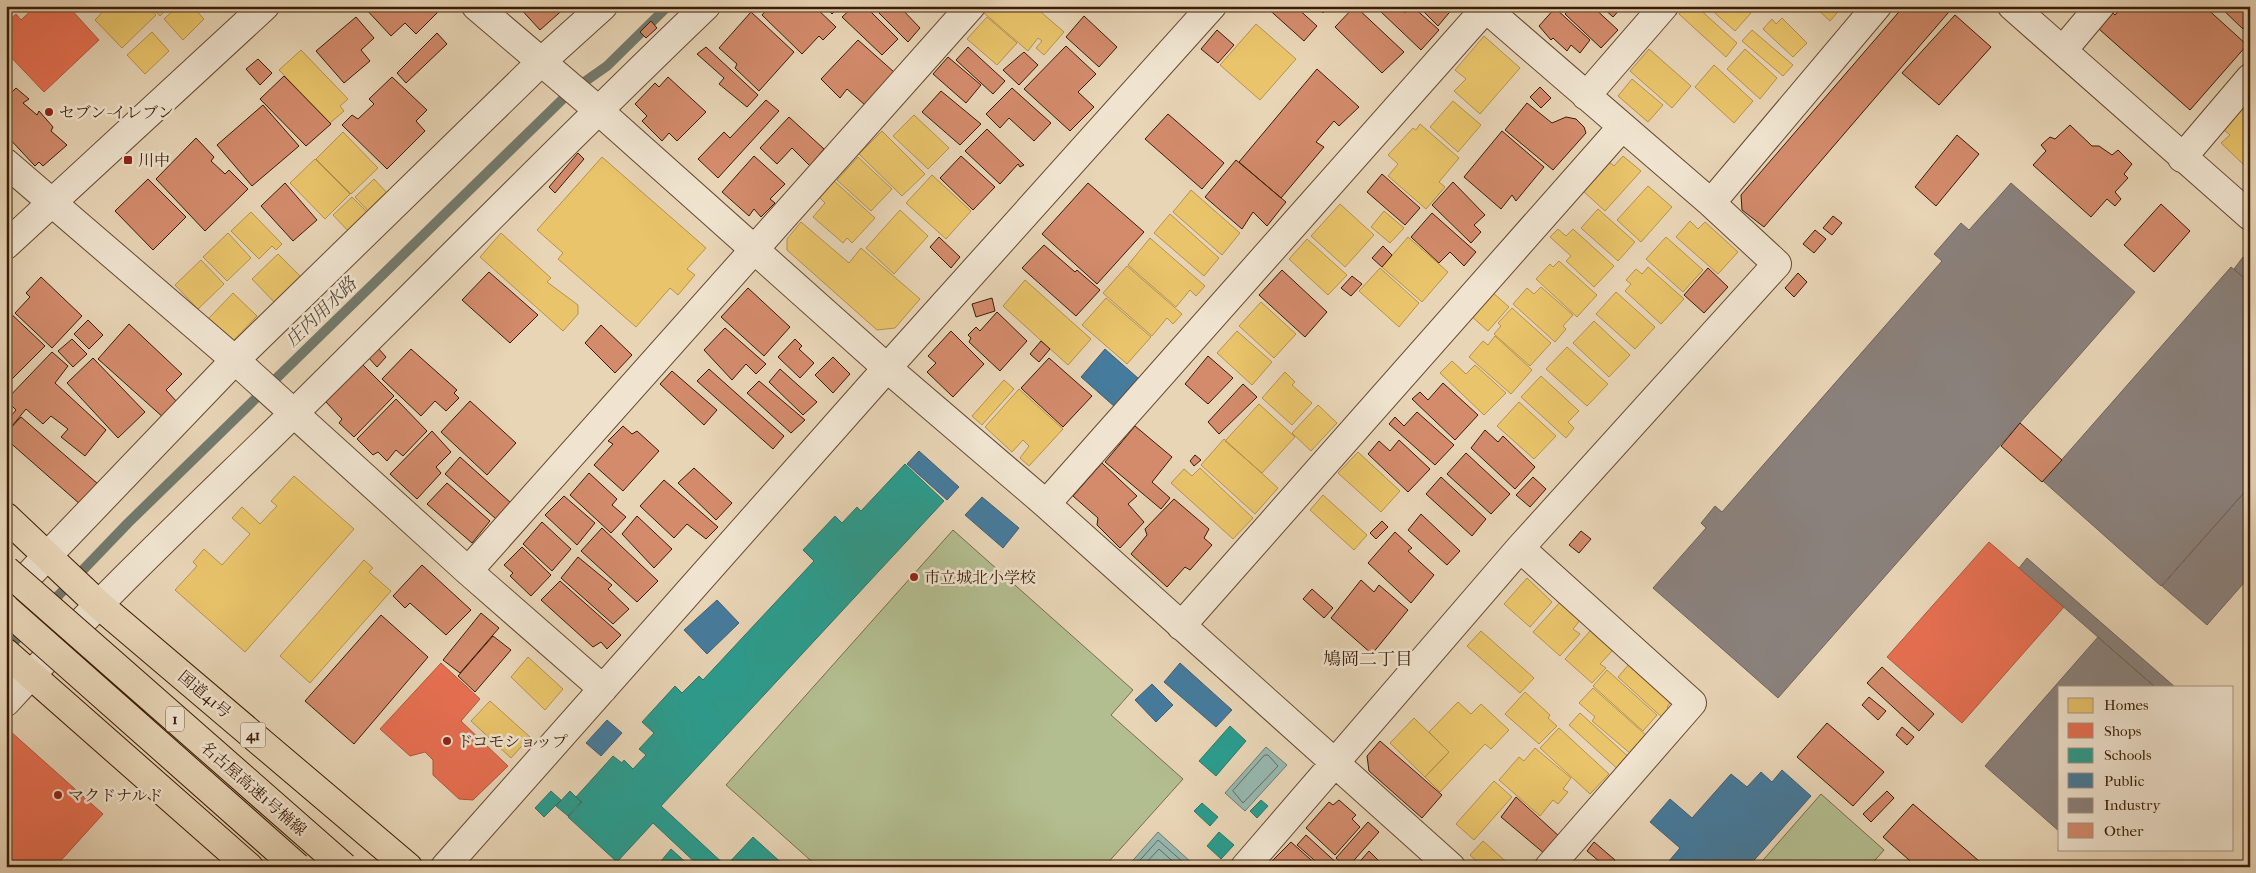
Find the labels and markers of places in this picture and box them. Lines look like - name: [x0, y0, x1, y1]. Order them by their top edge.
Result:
- place label: セブン-イレブン: [59, 103, 174, 122]
- marker: セブン-イレブン: [43, 106, 55, 118]
- place label: 川中: [138, 151, 170, 170]
- marker: 川中: [122, 154, 134, 166]
- place label: 市立城北小学校: [924, 568, 1036, 587]
- marker: 市立城北小学校: [908, 571, 920, 583]
- place label: ドコモショップ: [457, 732, 568, 751]
- marker: ドコモショップ: [441, 735, 453, 747]
- place label: マクドナルド: [68, 786, 163, 805]
- marker: マクドナルド: [52, 789, 64, 801]

